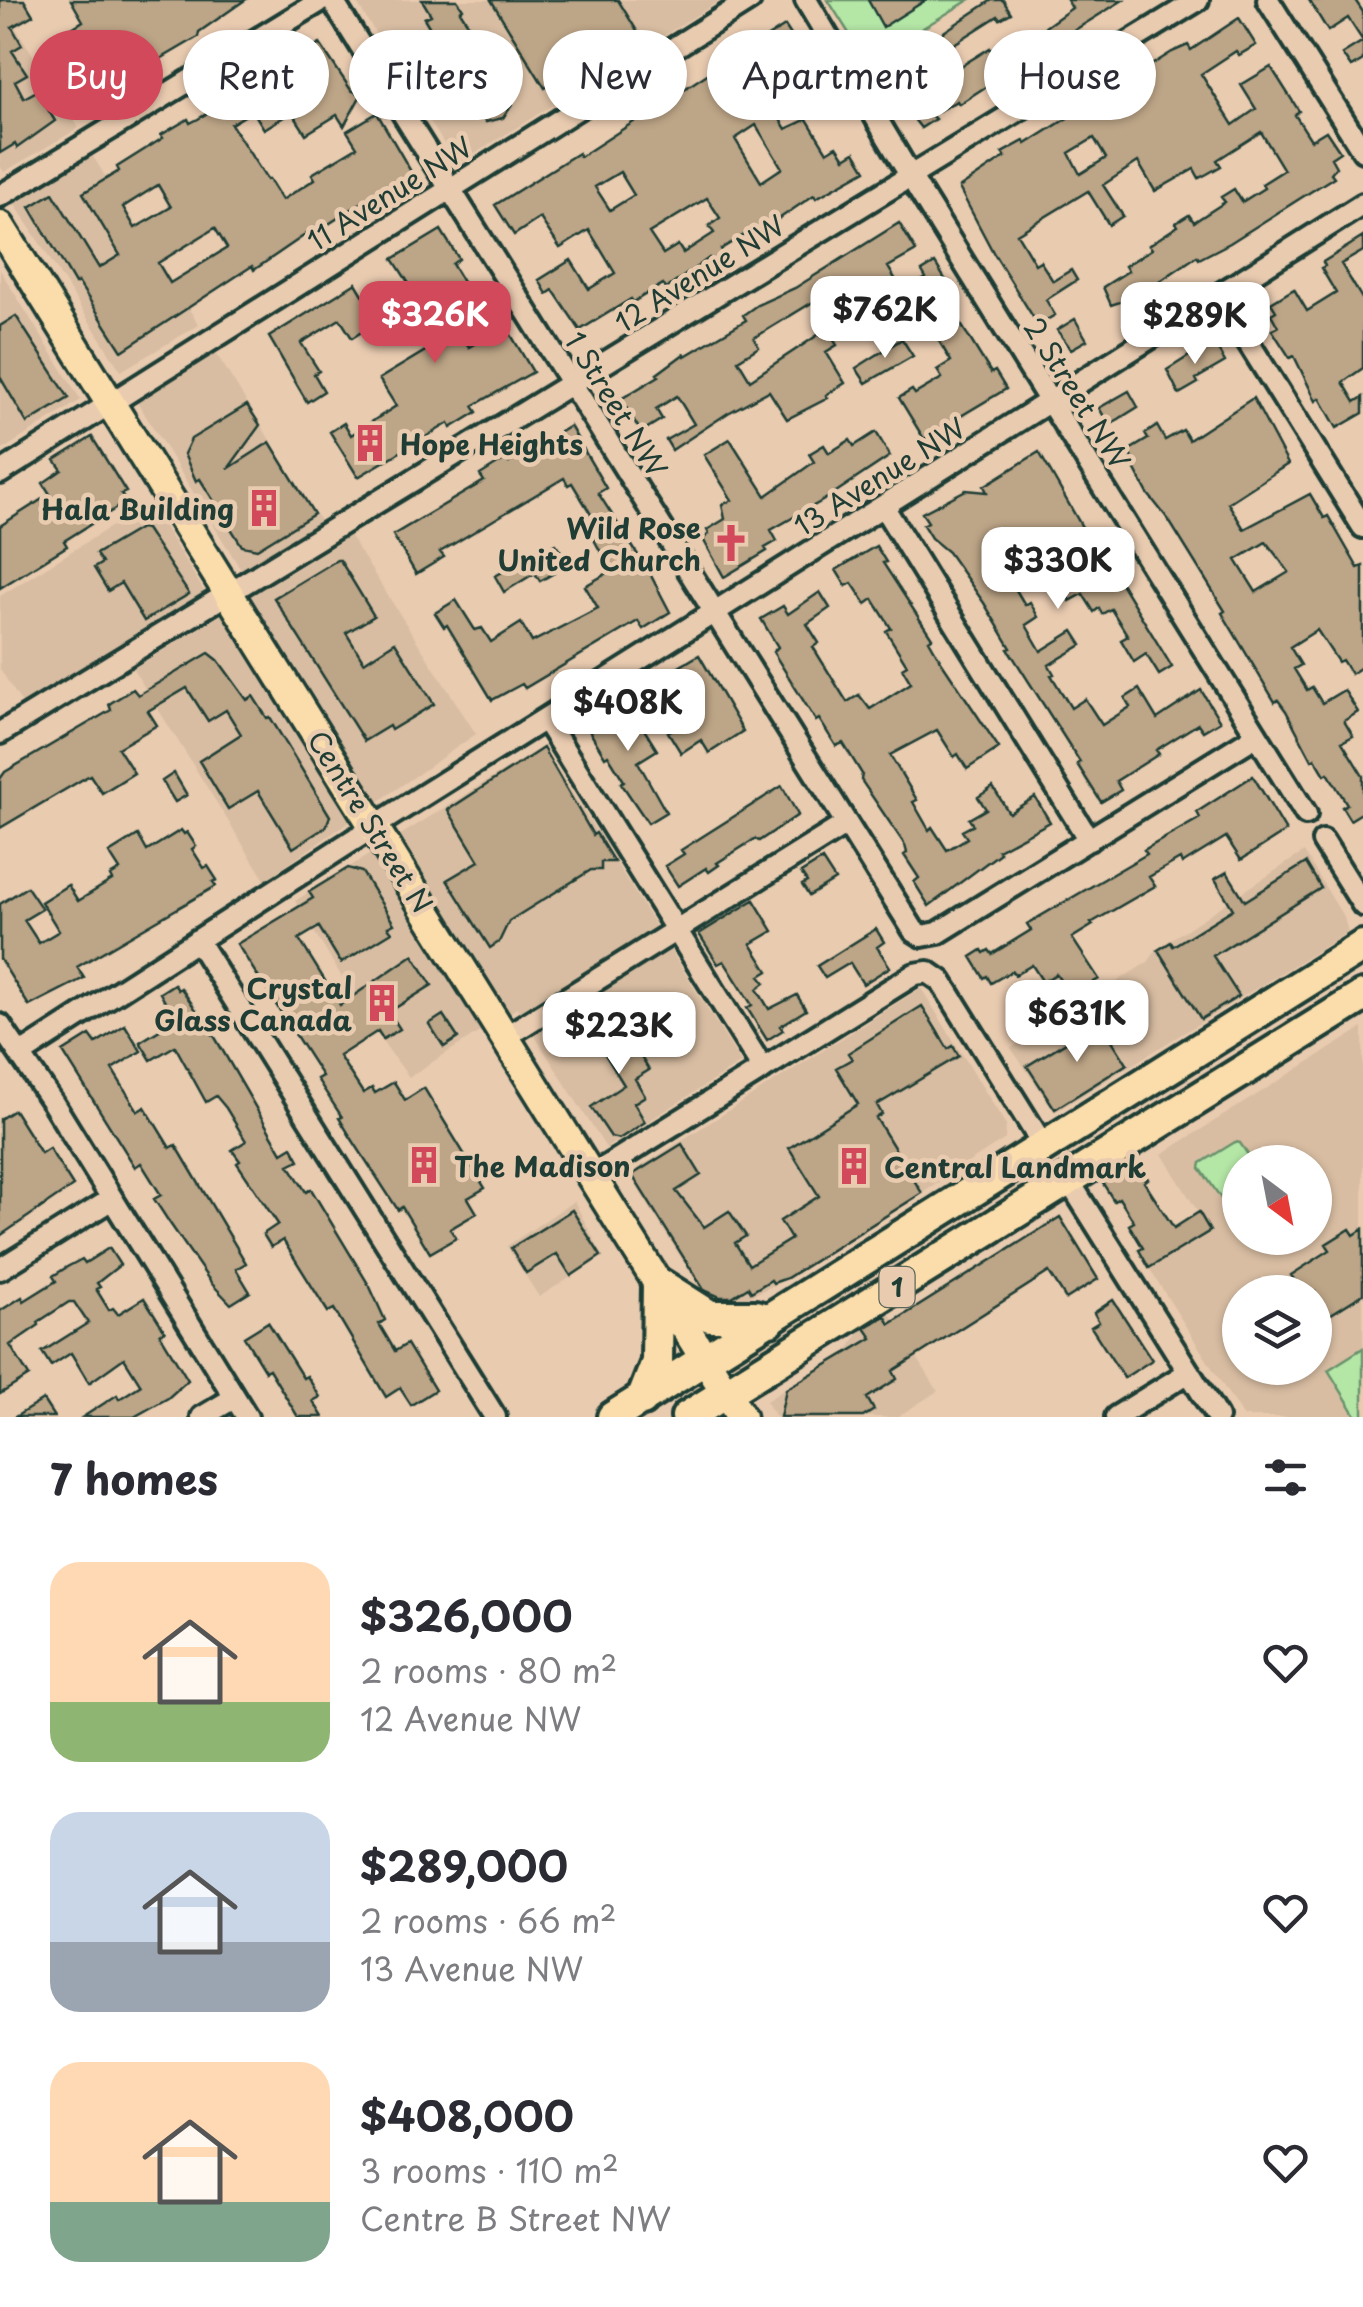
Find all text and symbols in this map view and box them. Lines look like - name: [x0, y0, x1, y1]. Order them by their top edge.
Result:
- chip: Buy: [30, 30, 163, 120]
- chip: Rent: [183, 30, 329, 120]
- chip: Filters: [349, 30, 523, 120]
- chip: New: [543, 30, 687, 120]
- chip: Apartment: [707, 30, 964, 120]
- chip: House: [984, 30, 1156, 120]
- street label: 11 Avenue NW: [298, 125, 480, 261]
- street label: 12 Avenue NW: [606, 203, 793, 342]
- pin: $762K: [815, 276, 955, 361]
- pin: $326K: [365, 281, 505, 366]
- pin: $289K: [1125, 282, 1265, 367]
- text: $762K: [832, 284, 938, 332]
- text: $326K: [381, 289, 489, 337]
- text: $289K: [1143, 290, 1247, 338]
- street label: 2 Street NW: [1014, 309, 1142, 477]
- street label: 1 Street NW: [555, 323, 679, 485]
- street label: 13 Avenue NW: [785, 406, 973, 546]
- building icon: Hope Heights: [349, 422, 391, 464]
- place label: Hope Heights: [400, 422, 583, 465]
- place label: Hala Building: [41, 487, 234, 530]
- building icon: Hala Building: [243, 487, 285, 529]
- place label: Wild Rose United Church: [497, 506, 701, 581]
- church icon: Wild Rose United Church: [710, 522, 752, 564]
- pin: $330K: [988, 527, 1128, 612]
- text: $330K: [1004, 535, 1112, 583]
- pin: $408K: [558, 669, 698, 754]
- text: $408K: [573, 677, 683, 725]
- street label: Centre Street N: [298, 721, 444, 921]
- place label: Crystal Glass Canada: [154, 966, 353, 1041]
- pin: $631K: [1007, 980, 1147, 1065]
- building icon: Crystal Glass Canada: [361, 982, 403, 1024]
- text: $631K: [1027, 988, 1127, 1036]
- pin: $223K: [549, 992, 689, 1077]
- text: $223K: [565, 1000, 673, 1048]
- building icon: The Madison: [403, 1144, 445, 1186]
- place label: The Madison: [454, 1144, 631, 1187]
- building icon: Central Landmark: [833, 1145, 875, 1187]
- place label: Central Landmark: [884, 1145, 1147, 1188]
- north arrow: [1222, 1145, 1332, 1255]
- map controls: [1222, 1145, 1332, 1385]
- road number: 1: [880, 1267, 914, 1307]
- button: layers: [1222, 1275, 1332, 1385]
- text: 7 homes: [50, 1446, 218, 1509]
- icon: filters: [1258, 1450, 1313, 1505]
- text: $326,000: [360, 1583, 572, 1646]
- icon: home: [130, 1602, 250, 1722]
- icon: heart: [1258, 1635, 1313, 1690]
- text: 2 rooms · 80 m²: [360, 1646, 617, 1694]
- text: 12 Avenue NW: [360, 1694, 581, 1742]
- text: $289,000: [360, 1833, 568, 1896]
- icon: home: [130, 1852, 250, 1972]
- icon: heart: [1258, 1885, 1313, 1940]
- text: 2 rooms · 66 m²: [360, 1896, 617, 1944]
- text: 13 Avenue NW: [360, 1944, 583, 1992]
- text: $408,000: [360, 2083, 574, 2146]
- icon: home: [130, 2102, 250, 2222]
- icon: heart: [1258, 2135, 1313, 2190]
- text: 3 rooms · 110 m²: [360, 2146, 619, 2194]
- text: Centre B Street NW: [360, 2194, 671, 2242]

